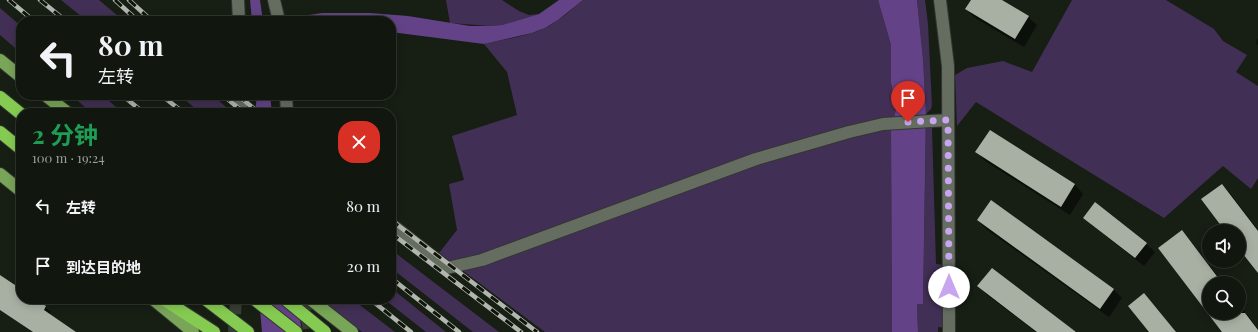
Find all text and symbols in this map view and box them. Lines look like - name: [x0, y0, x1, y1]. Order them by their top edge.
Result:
- text: 80 m: [98, 26, 164, 63]
- icon: left: [32, 32, 84, 84]
- text: 左转: [98, 64, 134, 88]
- pin: [891, 81, 925, 122]
- icon: arrive: [897, 87, 919, 109]
- text: 2 分钟: [32, 118, 98, 150]
- button: close: [338, 121, 380, 163]
- text: 100 m · 19:24: [32, 149, 105, 166]
- icon: left: [32, 195, 54, 217]
- text: 80 m: [346, 196, 380, 216]
- text: 左转: [66, 197, 96, 217]
- map controls: [1202, 224, 1246, 320]
- button: sound: [1202, 224, 1246, 268]
- icon: arrive: [32, 255, 54, 277]
- text: 20 m: [347, 256, 380, 276]
- text: 到达目的地: [66, 257, 141, 277]
- position arrow: [928, 266, 970, 308]
- button: search: [1202, 276, 1246, 320]

